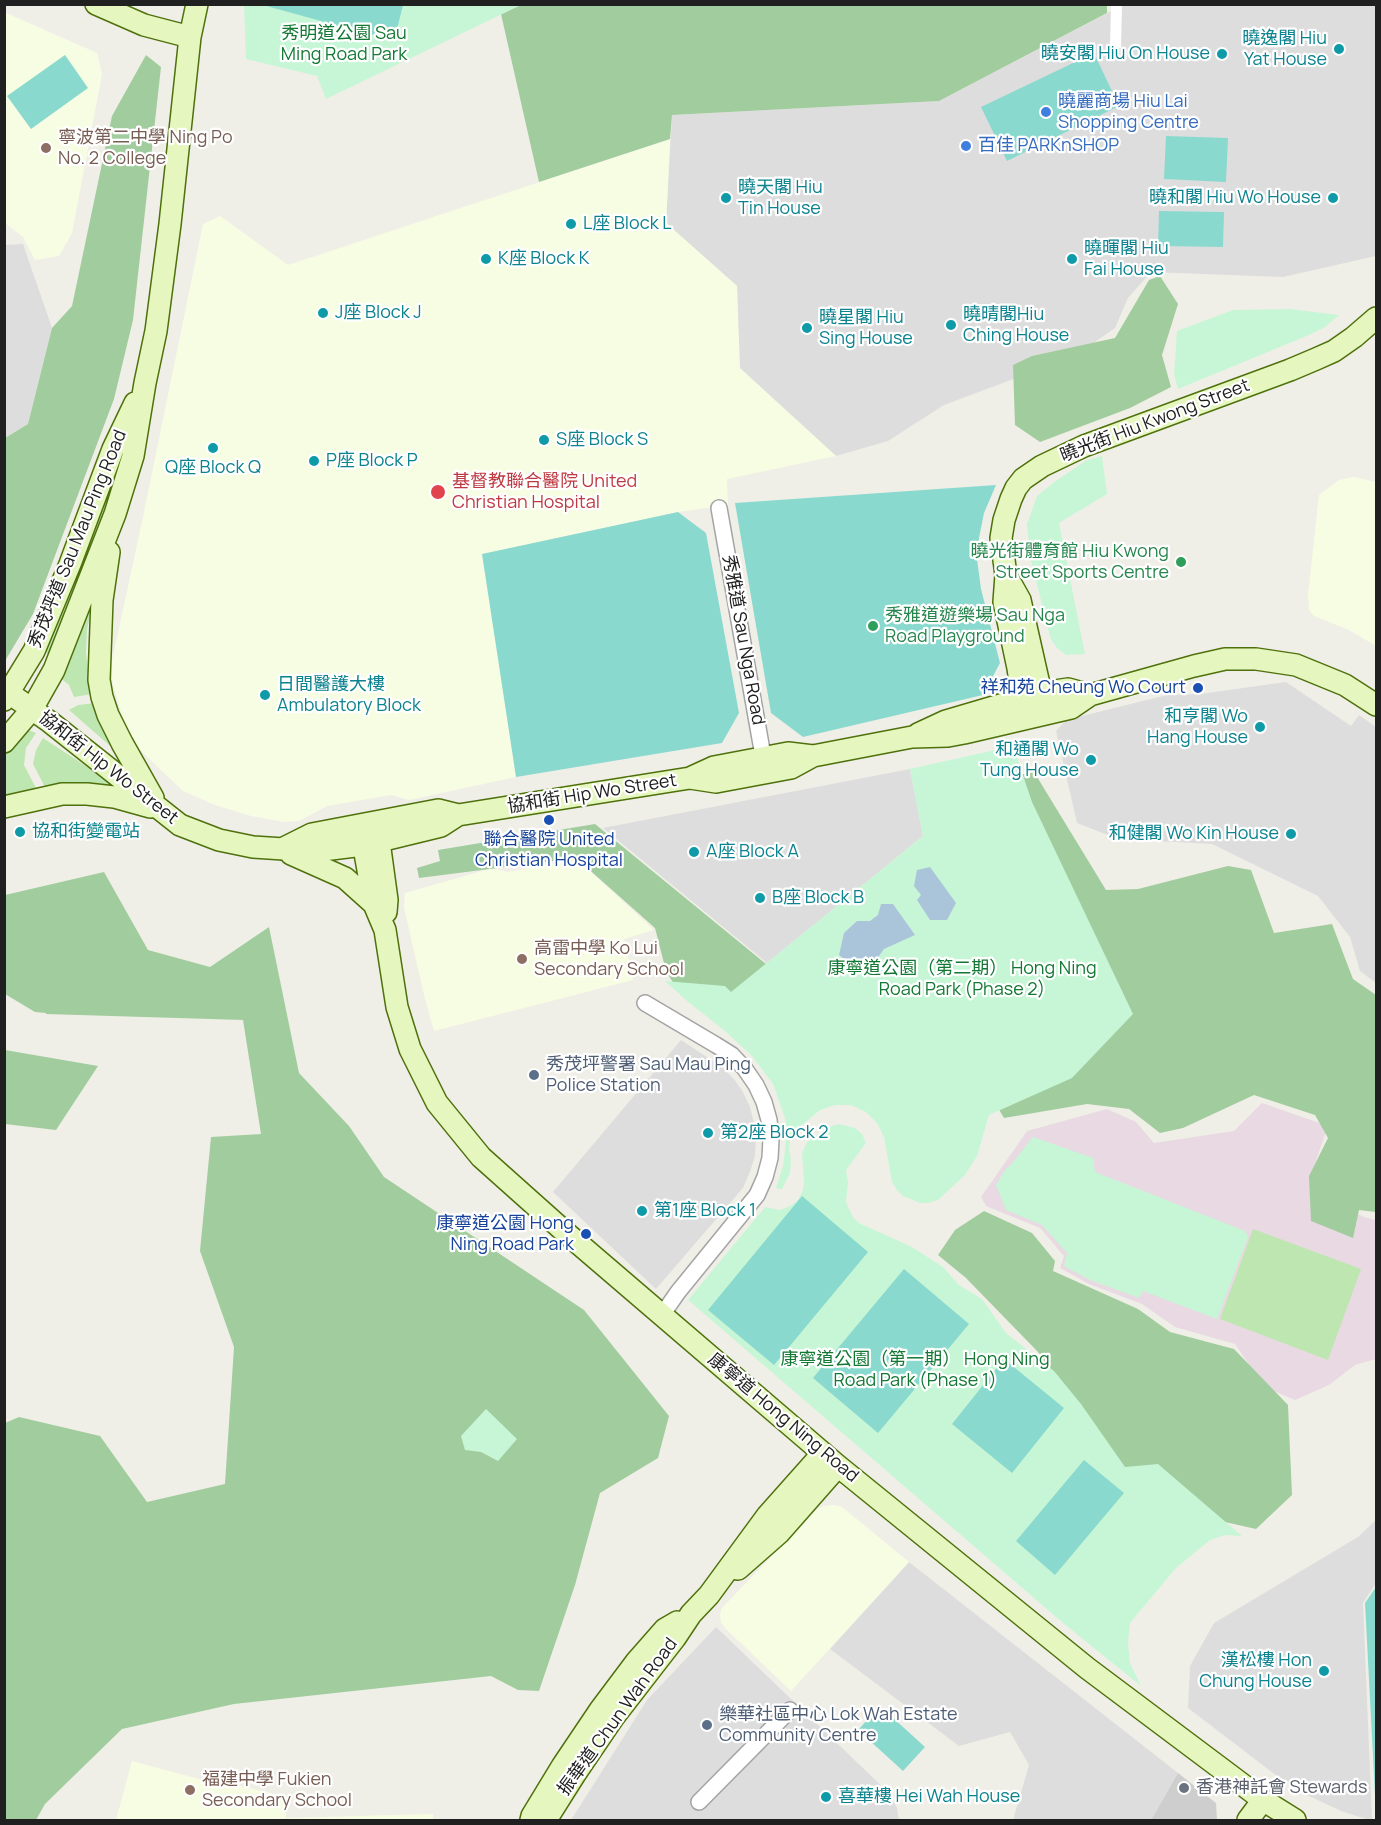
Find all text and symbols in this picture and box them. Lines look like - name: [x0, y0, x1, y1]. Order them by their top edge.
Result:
- park label: 秀明道公園 Sau Ming Road Park: [281, 23, 407, 66]
- place label: 曉逸閣 Hiu Yat House: [1242, 28, 1327, 70]
- marker: 曉逸閣 Hiu Yat House: [1332, 42, 1346, 56]
- place label: 曉安閣 Hiu On House: [1041, 43, 1210, 65]
- marker: 曉安閣 Hiu On House: [1215, 47, 1229, 61]
- place label: 曉麗商場 Hiu Lai Shopping Centre: [1058, 91, 1199, 134]
- marker: 曉麗商場 Hiu Lai Shopping Centre: [1039, 105, 1053, 119]
- place label: 寧波第二中學 Ning Po No. 2 College: [58, 127, 233, 170]
- place label: 百佳 PARKnSHOP: [978, 135, 1119, 157]
- marker: 百佳 PARKnSHOP: [959, 139, 973, 153]
- marker: 寧波第二中學 Ning Po No. 2 College: [39, 141, 53, 155]
- place label: 曉天閣 Hiu Tin House: [738, 177, 823, 219]
- place label: 曉和閣 Hiu Wo House: [1149, 187, 1321, 209]
- marker: 曉天閣 Hiu Tin House: [719, 191, 733, 205]
- marker: 曉和閣 Hiu Wo House: [1326, 191, 1340, 205]
- place label: L座 Block L: [583, 213, 671, 235]
- marker: L座 Block L: [564, 217, 578, 231]
- place label: 曉暉閣 Hiu Fai House: [1084, 238, 1169, 280]
- place label: K座 Block K: [498, 248, 589, 270]
- marker: K座 Block K: [479, 252, 493, 266]
- marker: 曉暉閣 Hiu Fai House: [1065, 252, 1079, 266]
- place label: J座 Block J: [335, 302, 422, 324]
- place label: 曉晴閣Hiu Ching House: [963, 304, 1069, 346]
- marker: J座 Block J: [316, 306, 330, 320]
- place label: 曉星閣 Hiu Sing House: [819, 307, 913, 350]
- marker: 曉晴閣Hiu Ching House: [944, 318, 958, 332]
- marker: 曉星閣 Hiu Sing House: [800, 321, 814, 335]
- street label: 曉光街 Hiu Kwong Street: [1057, 375, 1253, 467]
- street label: 秀茂坪道 Sau Mau Ping Road: [24, 427, 132, 651]
- place label: S座 Block S: [556, 429, 648, 451]
- marker: S座 Block S: [537, 433, 551, 447]
- marker: Q座 Block Q: [206, 441, 220, 455]
- place label: P座 Block P: [326, 450, 418, 472]
- marker: P座 Block P: [307, 454, 321, 468]
- place label: Q座 Block Q: [165, 457, 261, 479]
- place label: 基督教聯合醫院 United Christian Hospital: [452, 471, 637, 514]
- marker: 基督教聯合醫院 United Christian Hospital: [429, 483, 447, 501]
- place label: 曉光街體育館 Hiu Kwong Street Sports Centre: [970, 541, 1169, 584]
- street label: 秀雅道 Sau Nga Road: [717, 553, 769, 727]
- marker: 曉光街體育館 Hiu Kwong Street Sports Centre: [1174, 555, 1188, 569]
- place label: 秀雅道遊樂場 Sau Nga Road Playground: [885, 605, 1065, 648]
- marker: 秀雅道遊樂場 Sau Nga Road Playground: [866, 619, 880, 633]
- place label: 日間醫護大樓 Ambulatory Block: [277, 674, 421, 716]
- place label: 祥和苑 Cheung Wo Court: [981, 677, 1186, 699]
- marker: 祥和苑 Cheung Wo Court: [1191, 681, 1205, 695]
- marker: 日間醫護大樓 Ambulatory Block: [258, 688, 272, 702]
- place label: 和亨閣 Wo Hang House: [1147, 706, 1248, 748]
- street label: 協和街 Hip Wo Street: [34, 707, 182, 829]
- marker: 和亨閣 Wo Hang House: [1253, 720, 1267, 734]
- place label: 和通閣 Wo Tung House: [980, 739, 1079, 782]
- marker: 和通閣 Wo Tung House: [1084, 753, 1098, 767]
- street label: 協和街 Hip Wo Street: [506, 770, 678, 818]
- marker: 聯合醫院 United Christian Hospital: [542, 813, 556, 827]
- place label: 協和街變電站: [32, 821, 140, 843]
- place label: 和健閣 Wo Kin House: [1109, 823, 1279, 845]
- marker: 協和街變電站: [13, 825, 27, 839]
- marker: 和健閣 Wo Kin House: [1284, 827, 1298, 841]
- place label: 聯合醫院 United Christian Hospital: [475, 829, 623, 872]
- place label: A座 Block A: [706, 841, 799, 863]
- marker: A座 Block A: [687, 845, 701, 859]
- place label: B座 Block B: [772, 887, 864, 909]
- marker: B座 Block B: [753, 891, 767, 905]
- place label: 高雷中學 Ko Lui Secondary School: [534, 938, 684, 980]
- marker: 高雷中學 Ko Lui Secondary School: [515, 952, 529, 966]
- park label: 康寧道公園（第二期） Hong Ning Road Park (Phase 2): [827, 958, 1097, 1000]
- place label: 秀茂坪警署 Sau Mau Ping Police Station: [546, 1054, 751, 1096]
- marker: 秀茂坪警署 Sau Mau Ping Police Station: [527, 1068, 541, 1082]
- place label: 第2座 Block 2: [720, 1122, 828, 1144]
- marker: 第2座 Block 2: [701, 1126, 715, 1140]
- place label: 第1座 Block 1: [654, 1200, 756, 1222]
- marker: 第1座 Block 1: [635, 1204, 649, 1218]
- place label: 康寧道公園 Hong Ning Road Park: [436, 1213, 574, 1256]
- marker: 康寧道公園 Hong Ning Road Park: [579, 1227, 593, 1241]
- street label: 康寧道 Hong Ning Road: [703, 1349, 863, 1487]
- park label: 康寧道公園（第一期） Hong Ning Road Park (Phase 1): [780, 1349, 1050, 1392]
- street label: 振華道 Chun Wah Road: [554, 1634, 682, 1800]
- place label: 漢松樓 Hon Chung House: [1199, 1650, 1312, 1692]
- marker: 漢松樓 Hon Chung House: [1317, 1664, 1331, 1678]
- place label: 樂華社區中心 Lok Wah Estate Community Centre: [719, 1704, 958, 1746]
- marker: 樂華社區中心 Lok Wah Estate Community Centre: [700, 1718, 714, 1732]
- place label: 福建中學 Fukien Secondary School: [202, 1769, 352, 1812]
- place label: 香港神託會 Stewards: [1196, 1777, 1367, 1799]
- marker: 香港神託會 Stewards: [1177, 1781, 1191, 1795]
- marker: 福建中學 Fukien Secondary School: [183, 1783, 197, 1797]
- place label: 喜華樓 Hei Wah House: [838, 1786, 1020, 1808]
- marker: 喜華樓 Hei Wah House: [819, 1790, 833, 1804]

